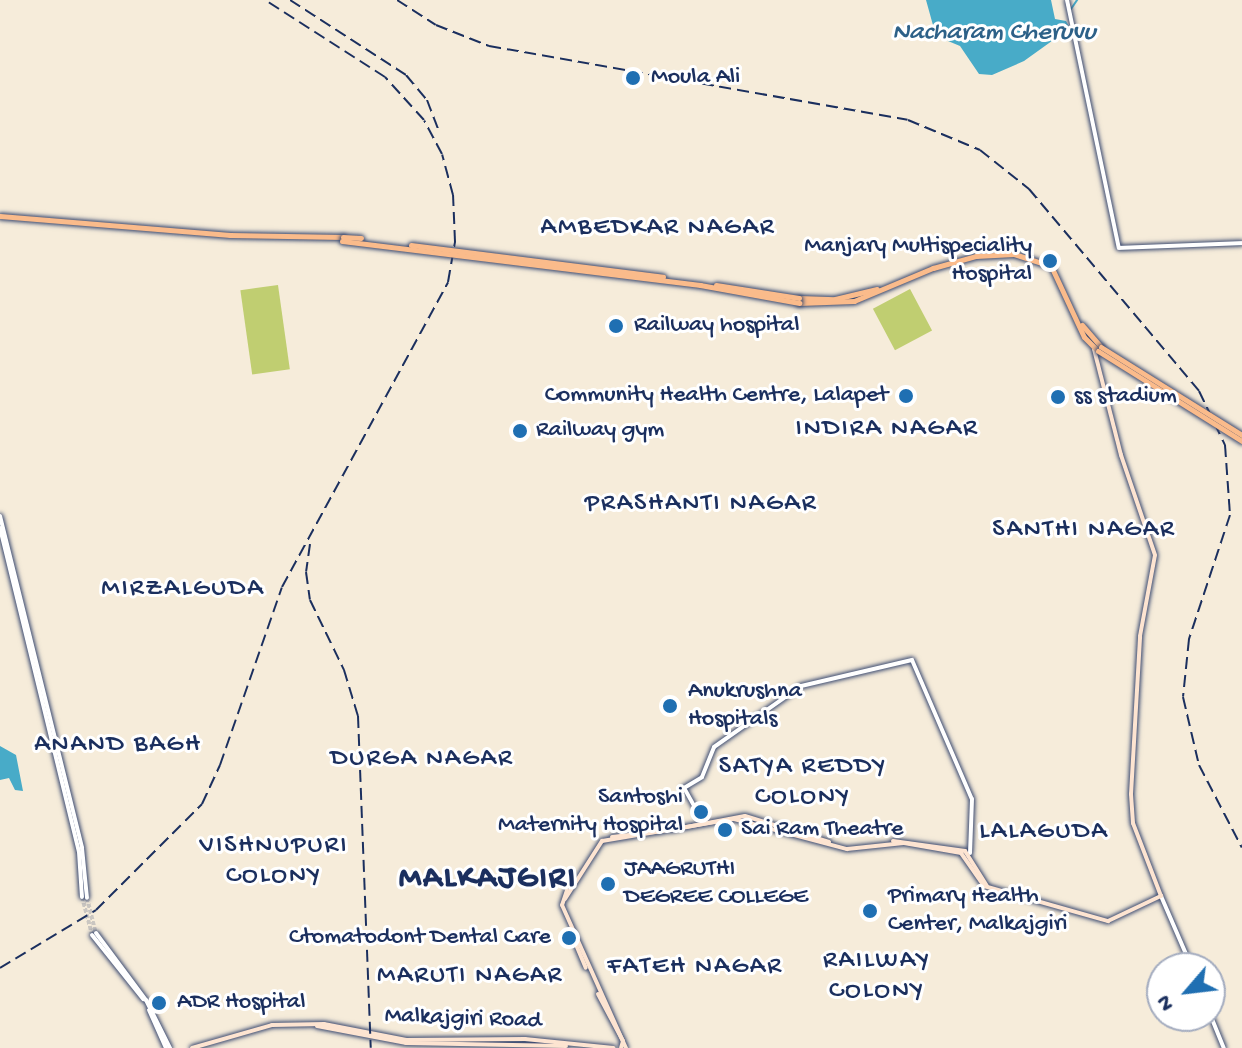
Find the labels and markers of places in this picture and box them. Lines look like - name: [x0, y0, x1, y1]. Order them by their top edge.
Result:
- place label: Moula Ali: [651, 64, 740, 92]
- marker: Moula Ali: [622, 67, 644, 89]
- place label: Manjary Multispeciality Hospital: [804, 233, 1032, 289]
- marker: Manjary Multispeciality Hospital: [1039, 250, 1061, 272]
- place label: Railway hospital: [634, 312, 799, 340]
- marker: Railway hospital: [605, 315, 627, 337]
- place label: Community Health Centre, Lalapet: [545, 382, 888, 410]
- place label: ss stadium: [1074, 383, 1177, 411]
- marker: Community Health Centre, Lalapet: [895, 385, 917, 407]
- marker: ss stadium: [1049, 388, 1067, 406]
- place label: Railway gym: [536, 417, 664, 445]
- marker: Railway gym: [511, 422, 529, 440]
- place label: Anukrushna Hospitals: [688, 678, 802, 734]
- marker: Anukrushna Hospitals: [659, 695, 681, 717]
- place label: Santoshi Maternity Hospital: [498, 784, 683, 840]
- marker: Santoshi Maternity Hospital: [690, 801, 712, 823]
- place label: Sai Ram Theatre: [741, 816, 903, 844]
- marker: Sai Ram Theatre: [716, 821, 734, 839]
- place label: JAAGRUTHI DEGREE COLLEGE: [624, 856, 808, 912]
- marker: JAAGRUTHI DEGREE COLLEGE: [599, 875, 617, 893]
- place label: Primary Health Center, Malkajgiri: [888, 883, 1068, 939]
- marker: Primary Health Center, Malkajgiri: [859, 900, 881, 922]
- place label: Ctomatodont Dental Care: [289, 924, 551, 952]
- marker: Ctomatodont Dental Care: [558, 927, 580, 949]
- place label: ADR Hospital: [177, 989, 305, 1017]
- marker: ADR Hospital: [148, 992, 170, 1014]

